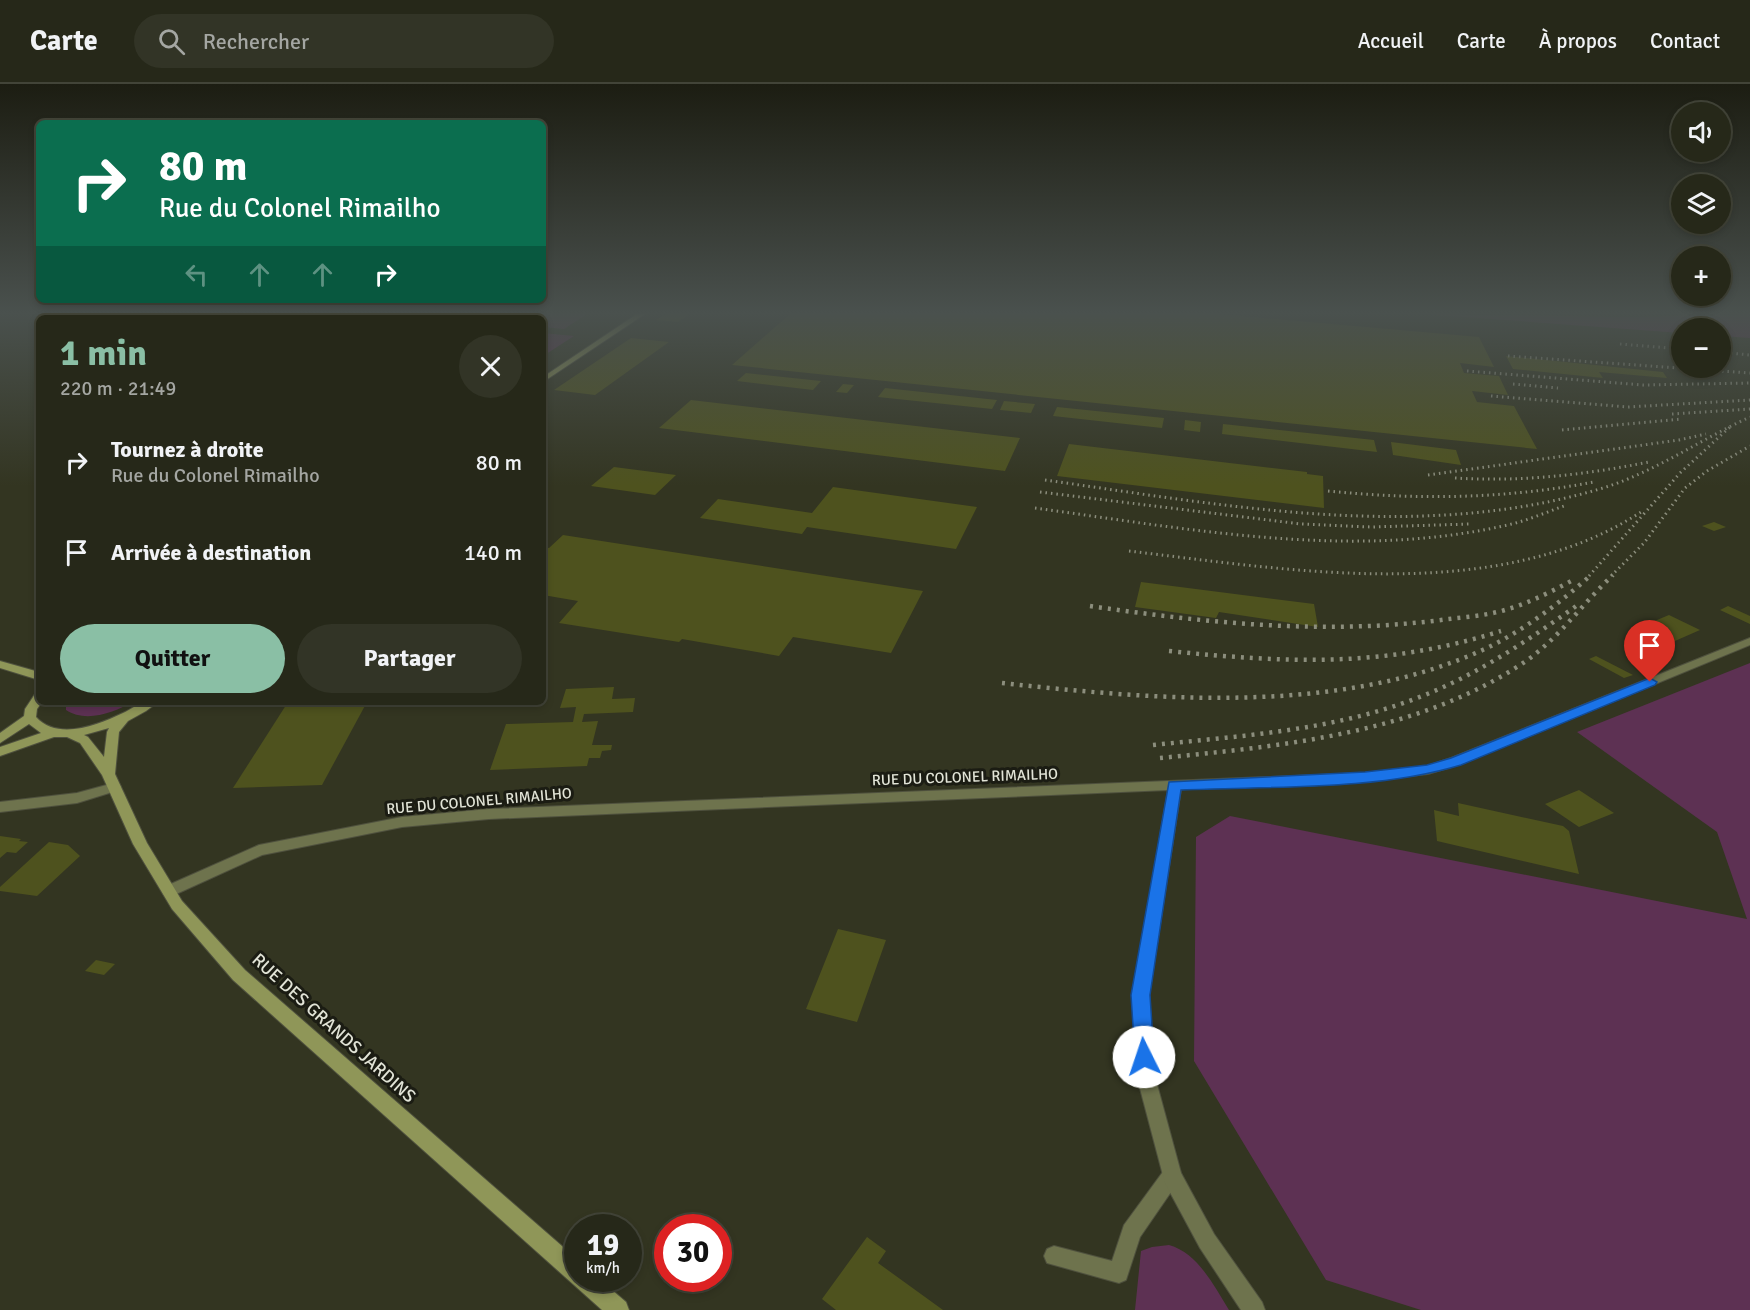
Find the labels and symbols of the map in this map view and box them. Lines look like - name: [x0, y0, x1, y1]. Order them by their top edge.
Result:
- pin: [1624, 620, 1675, 682]
- street label: RUE DU COLONEL RIMAILHO: [872, 765, 1058, 789]
- street label: RUE DU COLONEL RIMAILHO: [385, 784, 573, 818]
- street label: RUE DES GRANDS JARDINS: [248, 949, 420, 1107]
- position arrow: [1112, 1025, 1176, 1089]
- speed limit sign: 30: [654, 1214, 732, 1292]

